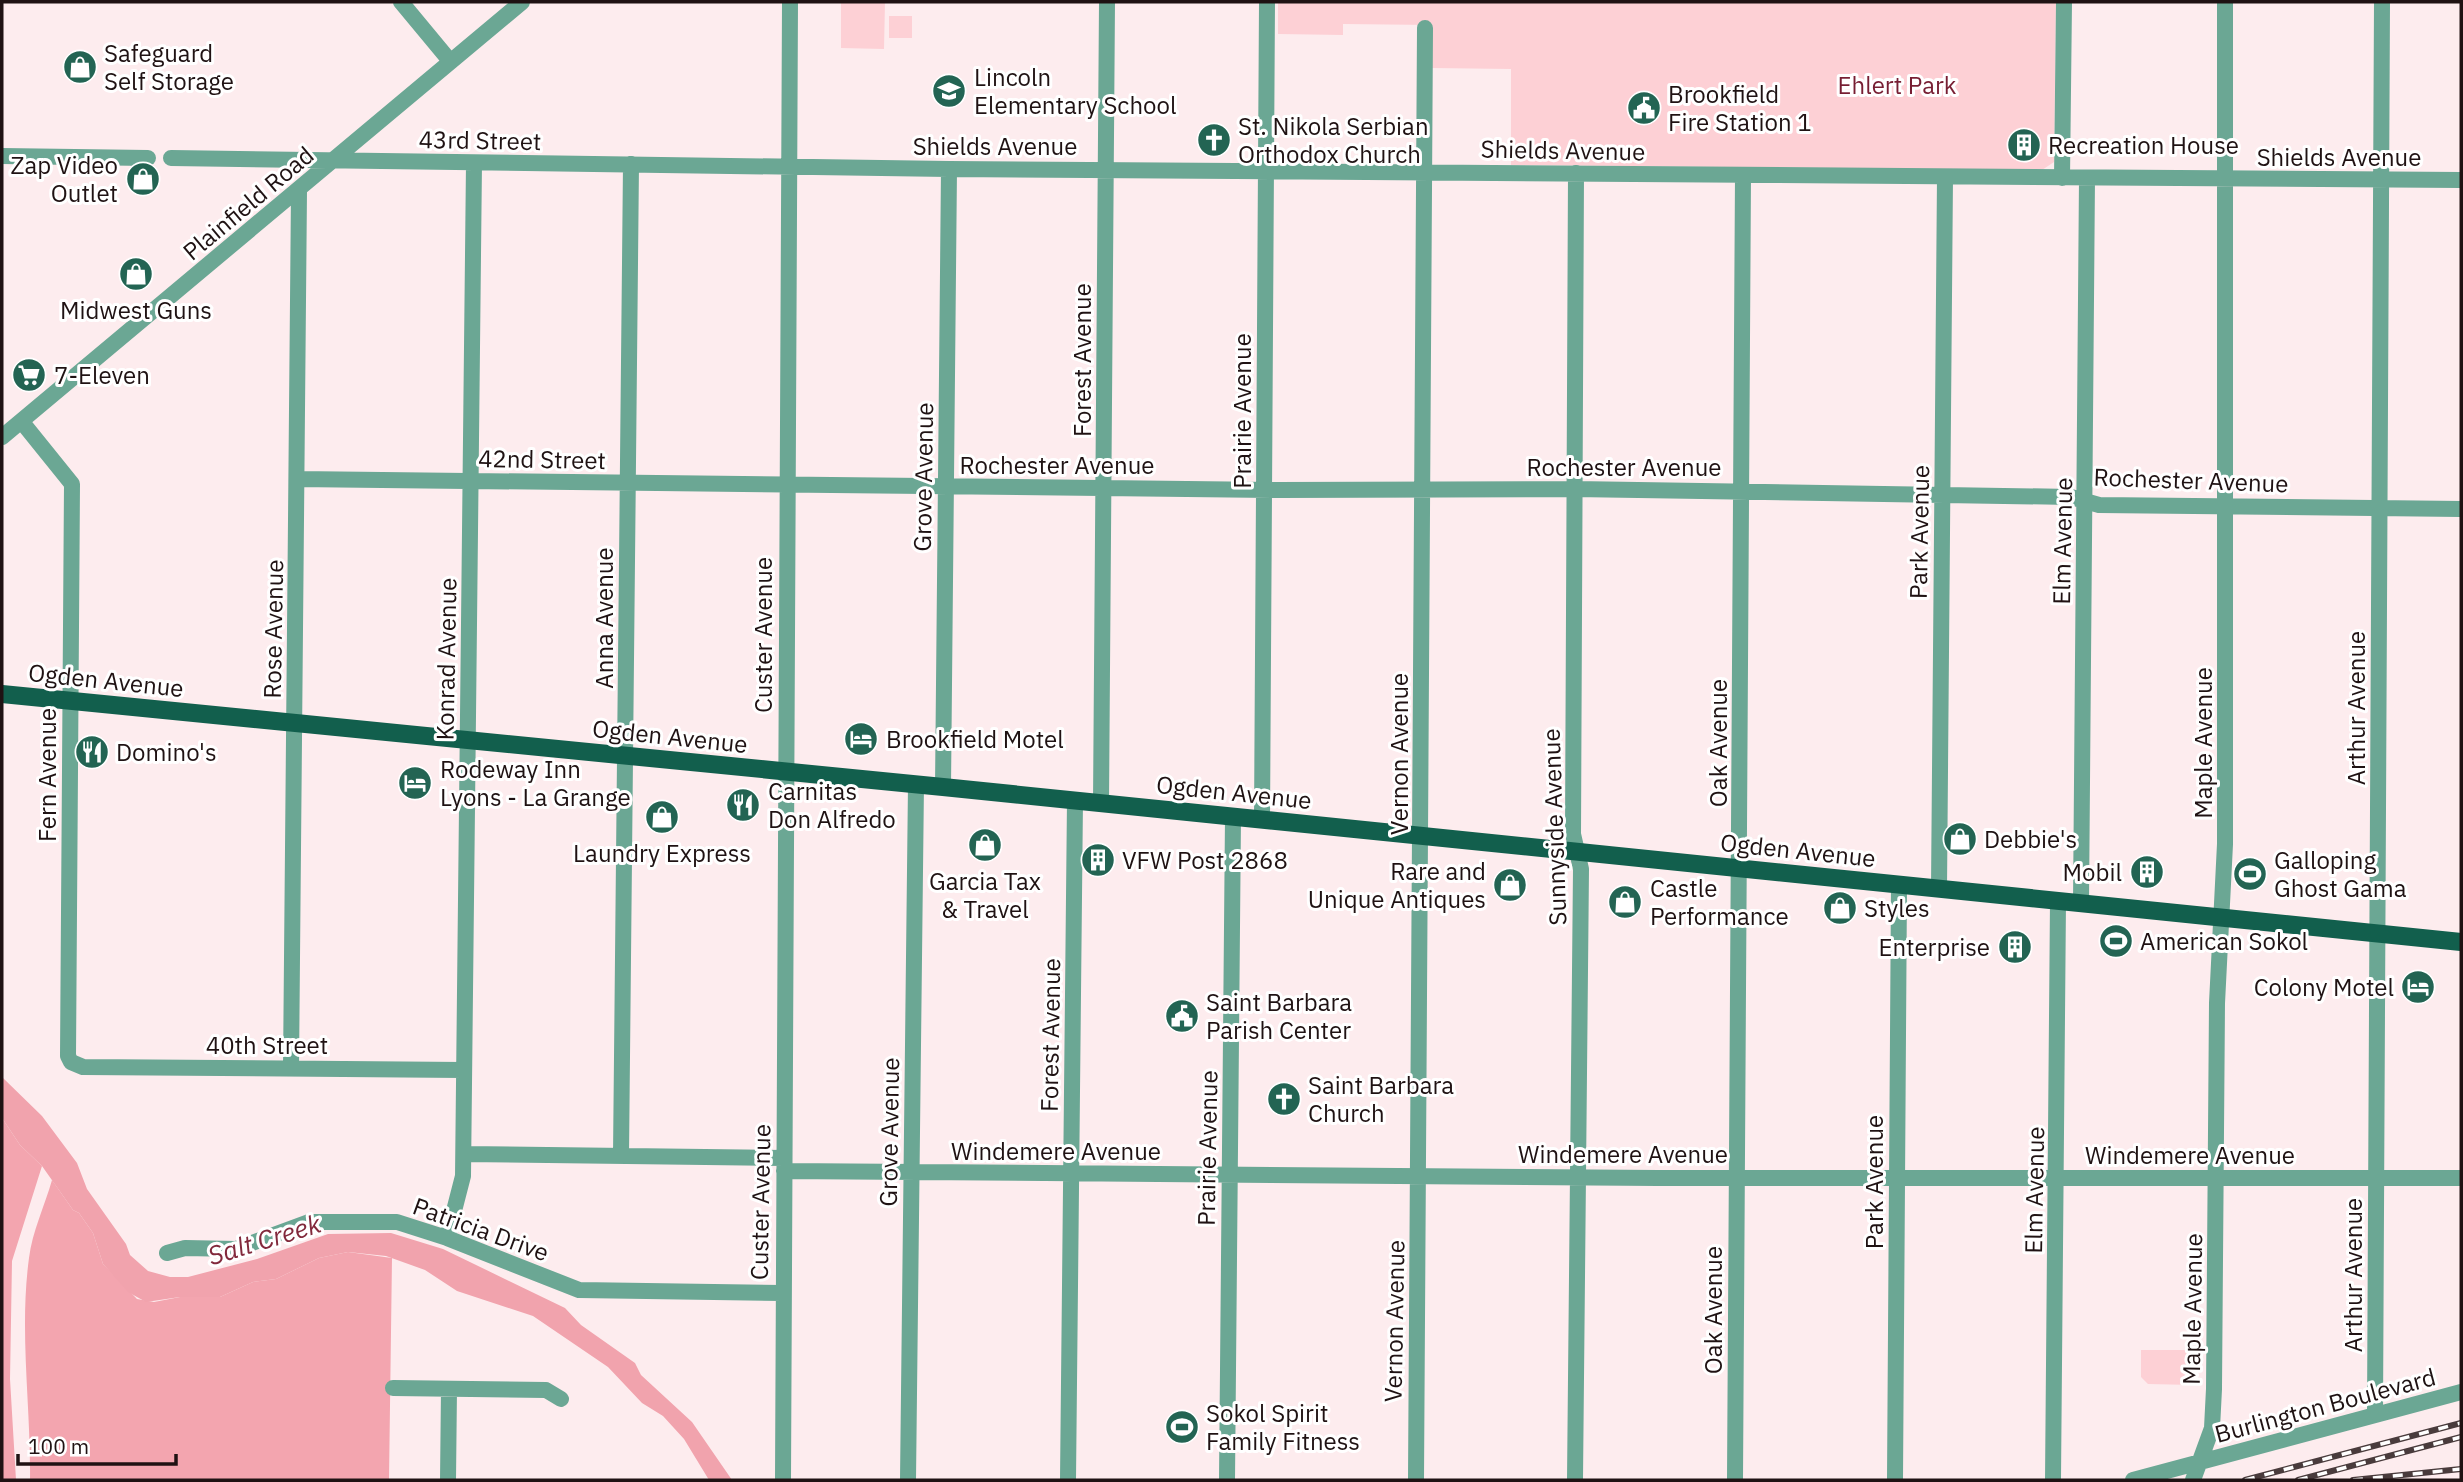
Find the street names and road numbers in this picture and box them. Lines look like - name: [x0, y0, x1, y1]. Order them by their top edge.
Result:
- street label: 43rd Street: [418, 123, 542, 157]
- street label: Shields Avenue: [913, 130, 1077, 162]
- street label: Shields Avenue: [1480, 133, 1646, 167]
- street label: Plainfield Road: [176, 139, 320, 267]
- street label: Shields Avenue: [2257, 141, 2421, 173]
- street label: Forest Avenue: [1066, 283, 1098, 437]
- street label: Prairie Avenue: [1226, 333, 1258, 489]
- street label: Grove Avenue: [906, 402, 940, 552]
- street label: 42nd Street: [478, 442, 606, 476]
- street label: Rochester Avenue: [960, 449, 1154, 481]
- street label: Rochester Avenue: [1527, 451, 1721, 483]
- street label: Rochester Avenue: [2093, 461, 2289, 499]
- street label: Park Avenue: [1902, 465, 1936, 599]
- street label: Elm Avenue: [2045, 477, 2079, 605]
- street label: Anna Avenue: [588, 547, 620, 689]
- street label: Custer Avenue: [747, 557, 779, 713]
- street label: Rose Avenue: [256, 559, 290, 699]
- street label: Konrad Avenue: [429, 577, 463, 741]
- street label: Arthur Avenue: [2340, 631, 2372, 785]
- street label: Ogden Avenue: [27, 656, 185, 704]
- street label: Maple Avenue: [2187, 667, 2219, 819]
- street label: Vernon Avenue: [1383, 673, 1415, 835]
- street label: Oak Avenue: [1702, 679, 1734, 807]
- street label: Fern Avenue: [31, 708, 63, 842]
- street label: Ogden Avenue: [591, 712, 749, 760]
- street label: Sunnyside Avenue: [1535, 728, 1573, 926]
- street label: Ogden Avenue: [1155, 768, 1313, 816]
- street label: Ogden Avenue: [1719, 826, 1877, 874]
- street label: Forest Avenue: [1033, 958, 1067, 1112]
- street label: 40th Street: [206, 1029, 328, 1061]
- street label: Grove Avenue: [872, 1057, 906, 1207]
- street label: Prairie Avenue: [1190, 1070, 1224, 1226]
- street label: Park Avenue: [1858, 1115, 1890, 1249]
- street label: Custer Avenue: [743, 1124, 777, 1280]
- street label: Elm Avenue: [2017, 1126, 2051, 1254]
- street label: Windemere Avenue: [951, 1135, 1161, 1167]
- street label: Windemere Avenue: [1518, 1138, 1728, 1170]
- street label: Windemere Avenue: [2085, 1139, 2295, 1171]
- street label: Patricia Drive: [409, 1190, 553, 1268]
- street label: Arthur Avenue: [2337, 1198, 2369, 1352]
- street label: Maple Avenue: [2175, 1233, 2209, 1385]
- street label: Vernon Avenue: [1377, 1240, 1411, 1402]
- street label: Oak Avenue: [1697, 1246, 1729, 1374]
- street label: Burlington Boulevard: [2211, 1360, 2439, 1450]

